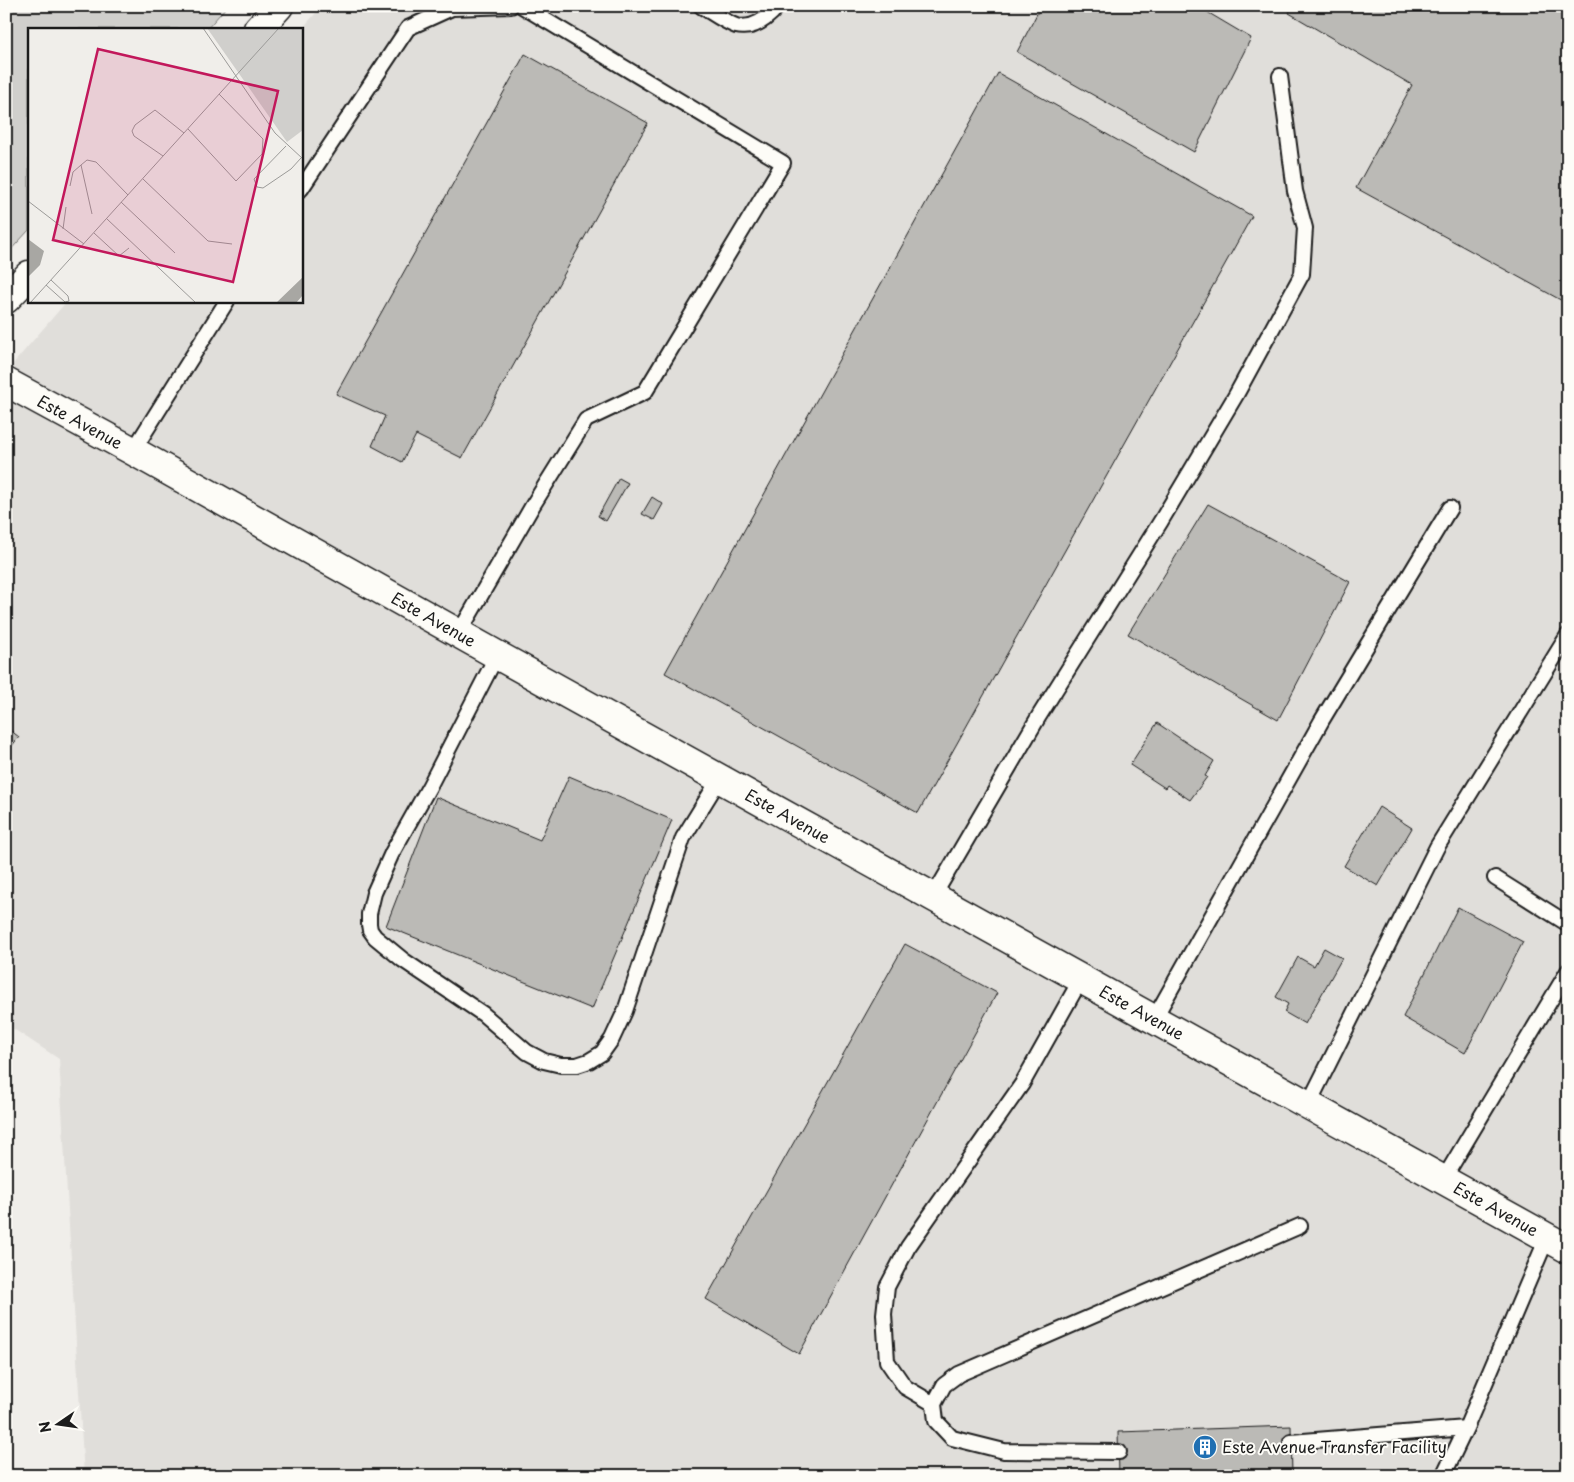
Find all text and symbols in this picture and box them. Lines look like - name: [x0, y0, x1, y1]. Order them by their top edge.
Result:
- inset map: [28, 28, 302, 302]
- street label: Este Avenue: [33, 388, 127, 454]
- street label: Este Avenue: [387, 585, 481, 652]
- street label: Este Avenue: [741, 782, 835, 849]
- street label: Este Avenue: [1095, 978, 1189, 1045]
- street label: Este Avenue: [1450, 1175, 1543, 1241]
- north arrow: [32, 1400, 82, 1450]
- text: N: [33, 1419, 56, 1435]
- building icon: Este Avenue Transfer Facility: [1192, 1434, 1218, 1460]
- place label: Este Avenue Transfer Facility: [1222, 1434, 1447, 1458]

